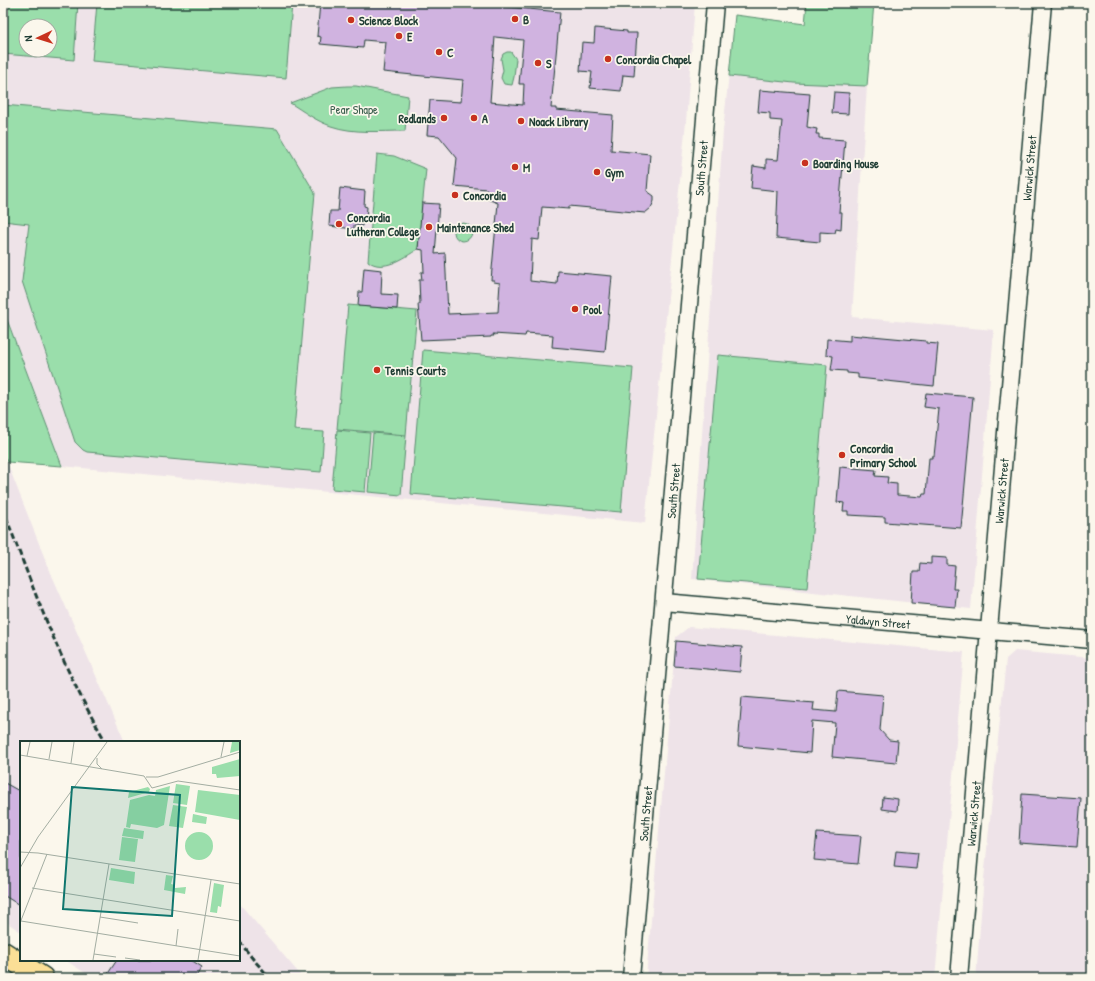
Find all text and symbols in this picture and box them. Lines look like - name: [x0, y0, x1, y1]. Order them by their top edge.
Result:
- place label: B: [523, 11, 529, 28]
- place label: Science Block: [359, 12, 418, 29]
- marker: B: [510, 14, 520, 24]
- marker: Science Block: [346, 15, 356, 25]
- north arrow: [18, 18, 58, 58]
- place label: E: [407, 28, 413, 45]
- marker: E: [394, 31, 404, 41]
- text: N: [21, 35, 35, 42]
- place label: C: [447, 44, 454, 61]
- marker: C: [434, 47, 444, 57]
- place label: Concordia Chapel: [616, 51, 692, 69]
- marker: Concordia Chapel: [603, 54, 613, 64]
- place label: S: [546, 55, 552, 72]
- marker: S: [533, 58, 543, 68]
- park label: Pear Shape: [330, 101, 378, 118]
- place label: Redlands: [398, 110, 436, 127]
- place label: A: [482, 110, 488, 127]
- marker: Redlands: [439, 113, 449, 123]
- marker: A: [469, 113, 479, 123]
- place label: Noack Library: [529, 113, 588, 131]
- marker: Noack Library: [516, 116, 526, 126]
- street label: Warwick Street: [1018, 134, 1040, 201]
- street label: South Street: [690, 139, 712, 196]
- place label: Boarding House: [813, 155, 879, 173]
- marker: Boarding House: [800, 158, 810, 168]
- place label: M: [523, 159, 530, 176]
- marker: M: [510, 162, 520, 172]
- place label: Gym: [605, 164, 624, 182]
- marker: Gym: [592, 167, 602, 177]
- place label: Concordia: [463, 187, 506, 204]
- marker: Concordia: [450, 190, 460, 200]
- place label: Concordia Lutheran College: [347, 209, 419, 241]
- marker: Concordia Lutheran College: [334, 219, 344, 229]
- place label: Maintenance Shed: [437, 219, 514, 236]
- marker: Maintenance Shed: [424, 222, 434, 232]
- place label: Pool: [583, 301, 602, 318]
- marker: Pool: [570, 304, 580, 314]
- place label: Tennis Courts: [384, 362, 446, 379]
- marker: Tennis Courts: [372, 365, 382, 375]
- place label: Concordia Primary School: [850, 440, 917, 472]
- marker: Concordia Primary School: [837, 450, 847, 460]
- street label: Warwick Street: [990, 457, 1012, 524]
- street label: South Street: [662, 462, 684, 519]
- street label: Yaldwyn Street: [845, 610, 912, 632]
- inset map: [20, 741, 240, 961]
- street label: Warwick Street: [962, 779, 985, 847]
- street label: South Street: [634, 785, 656, 842]

